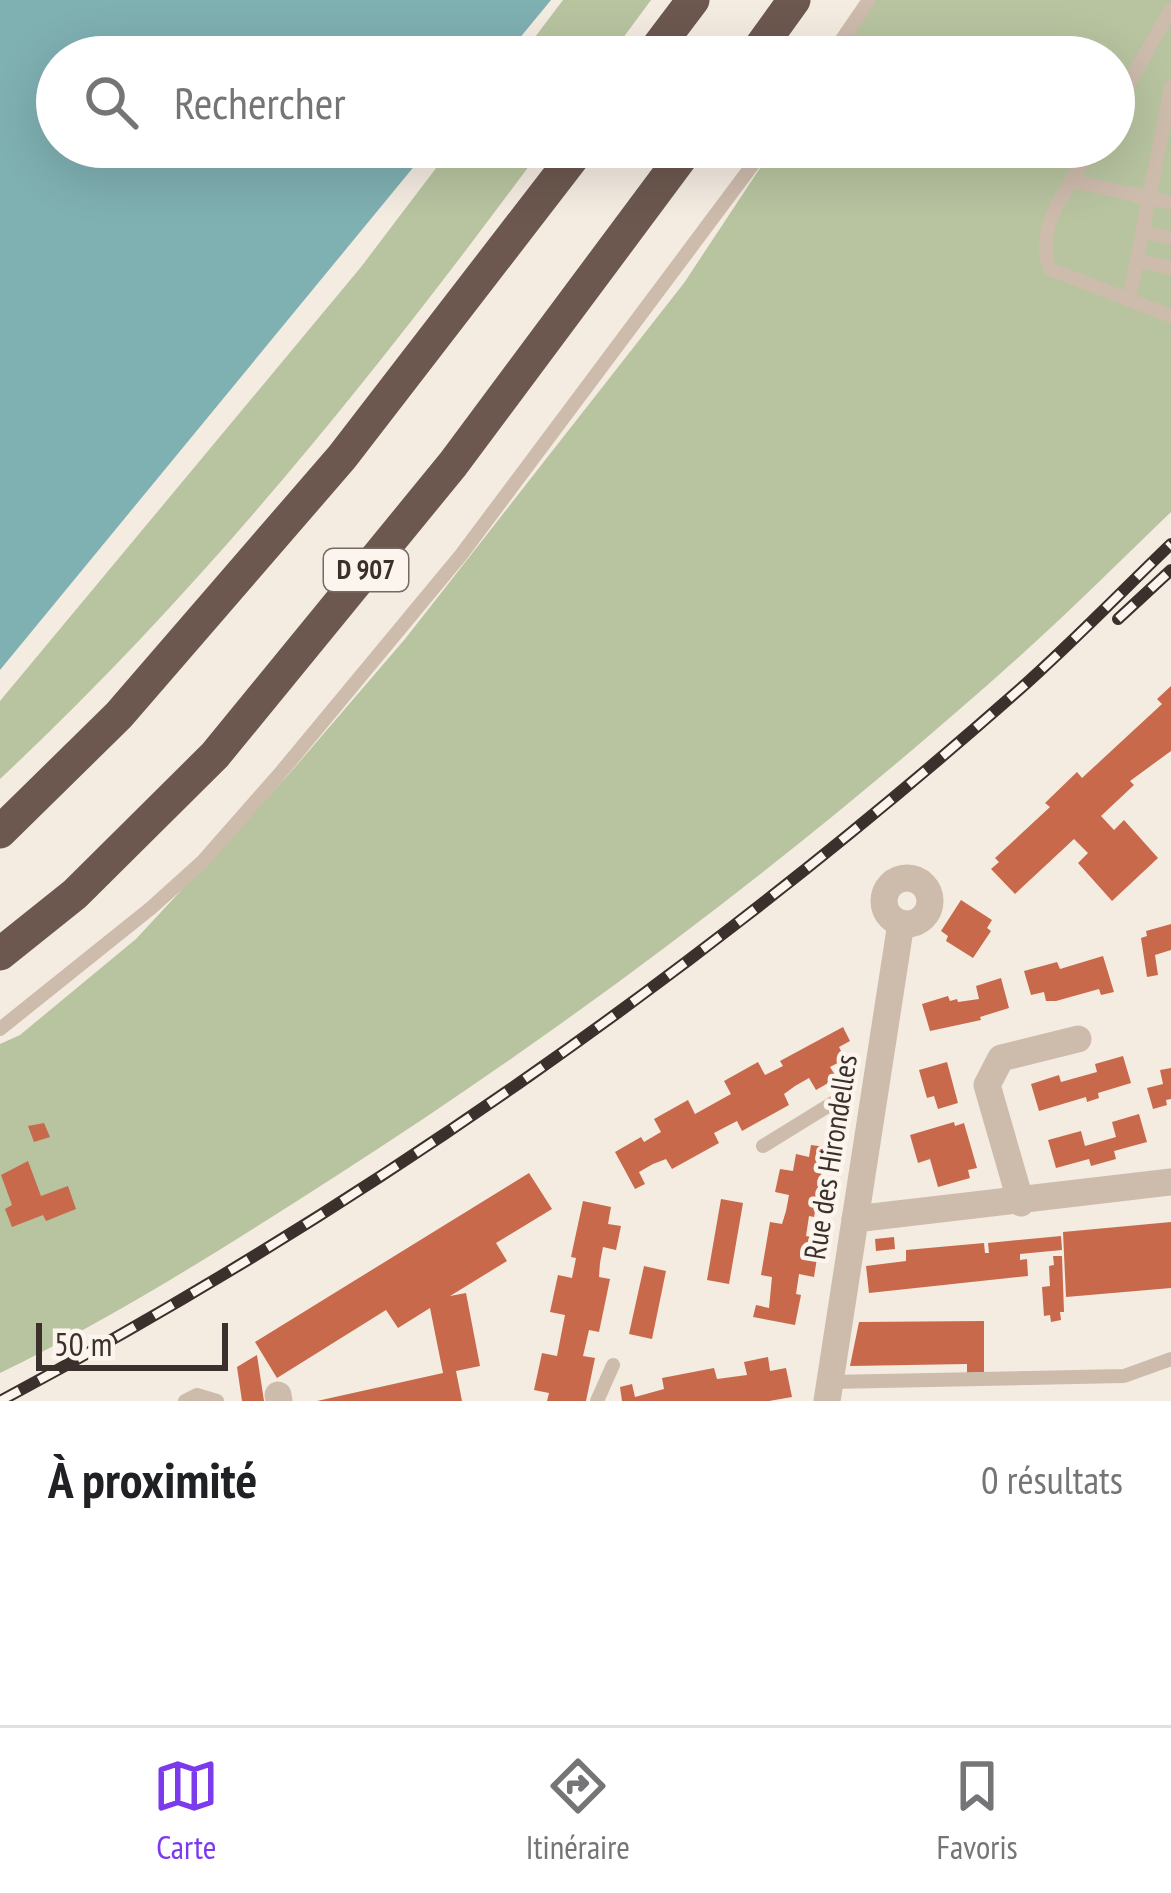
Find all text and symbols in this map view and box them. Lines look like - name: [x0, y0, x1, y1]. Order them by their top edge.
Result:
- search box: [36, 36, 1135, 168]
- icon: search: [78, 69, 144, 135]
- text: Rechercher: [174, 73, 346, 131]
- road number: D 907: [324, 549, 408, 591]
- street label: Rue des Hirondelles: [794, 1052, 865, 1262]
- scale bar: [36, 1317, 228, 1370]
- text: 50 m: [54, 1322, 112, 1365]
- text: À proximité: [48, 1446, 257, 1512]
- text: 0 résultats: [981, 1454, 1123, 1505]
- tab: Carte: [153, 1753, 219, 1868]
- tab: Itinéraire: [526, 1753, 630, 1868]
- tab: Favoris: [936, 1753, 1018, 1868]

